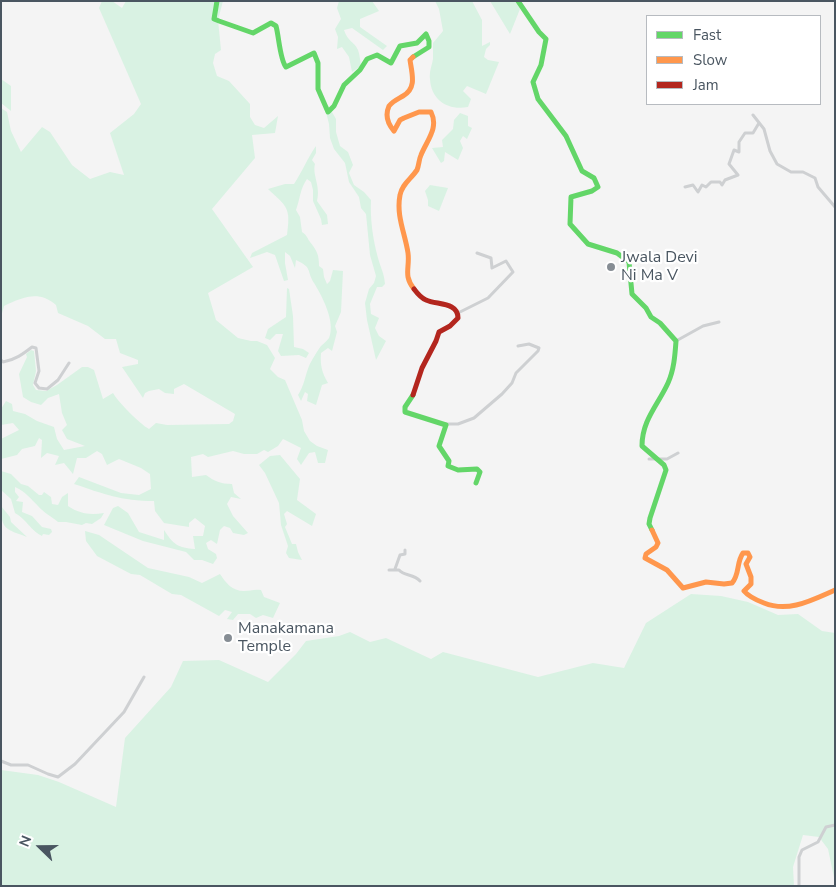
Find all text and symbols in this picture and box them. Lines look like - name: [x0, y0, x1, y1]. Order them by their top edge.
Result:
- legend: [646, 15, 821, 105]
- text: Fast: [693, 25, 721, 45]
- text: Slow: [693, 50, 727, 70]
- text: Jam: [693, 75, 719, 95]
- place label: Jwala Devi Ni Ma V: [621, 248, 698, 286]
- marker: Jwala Devi Ni Ma V: [605, 261, 617, 273]
- place label: Manakamana Temple: [238, 619, 334, 657]
- marker: Manakamana Temple: [222, 632, 234, 644]
- north arrow: [15, 822, 65, 872]
- text: N: [15, 833, 36, 850]

